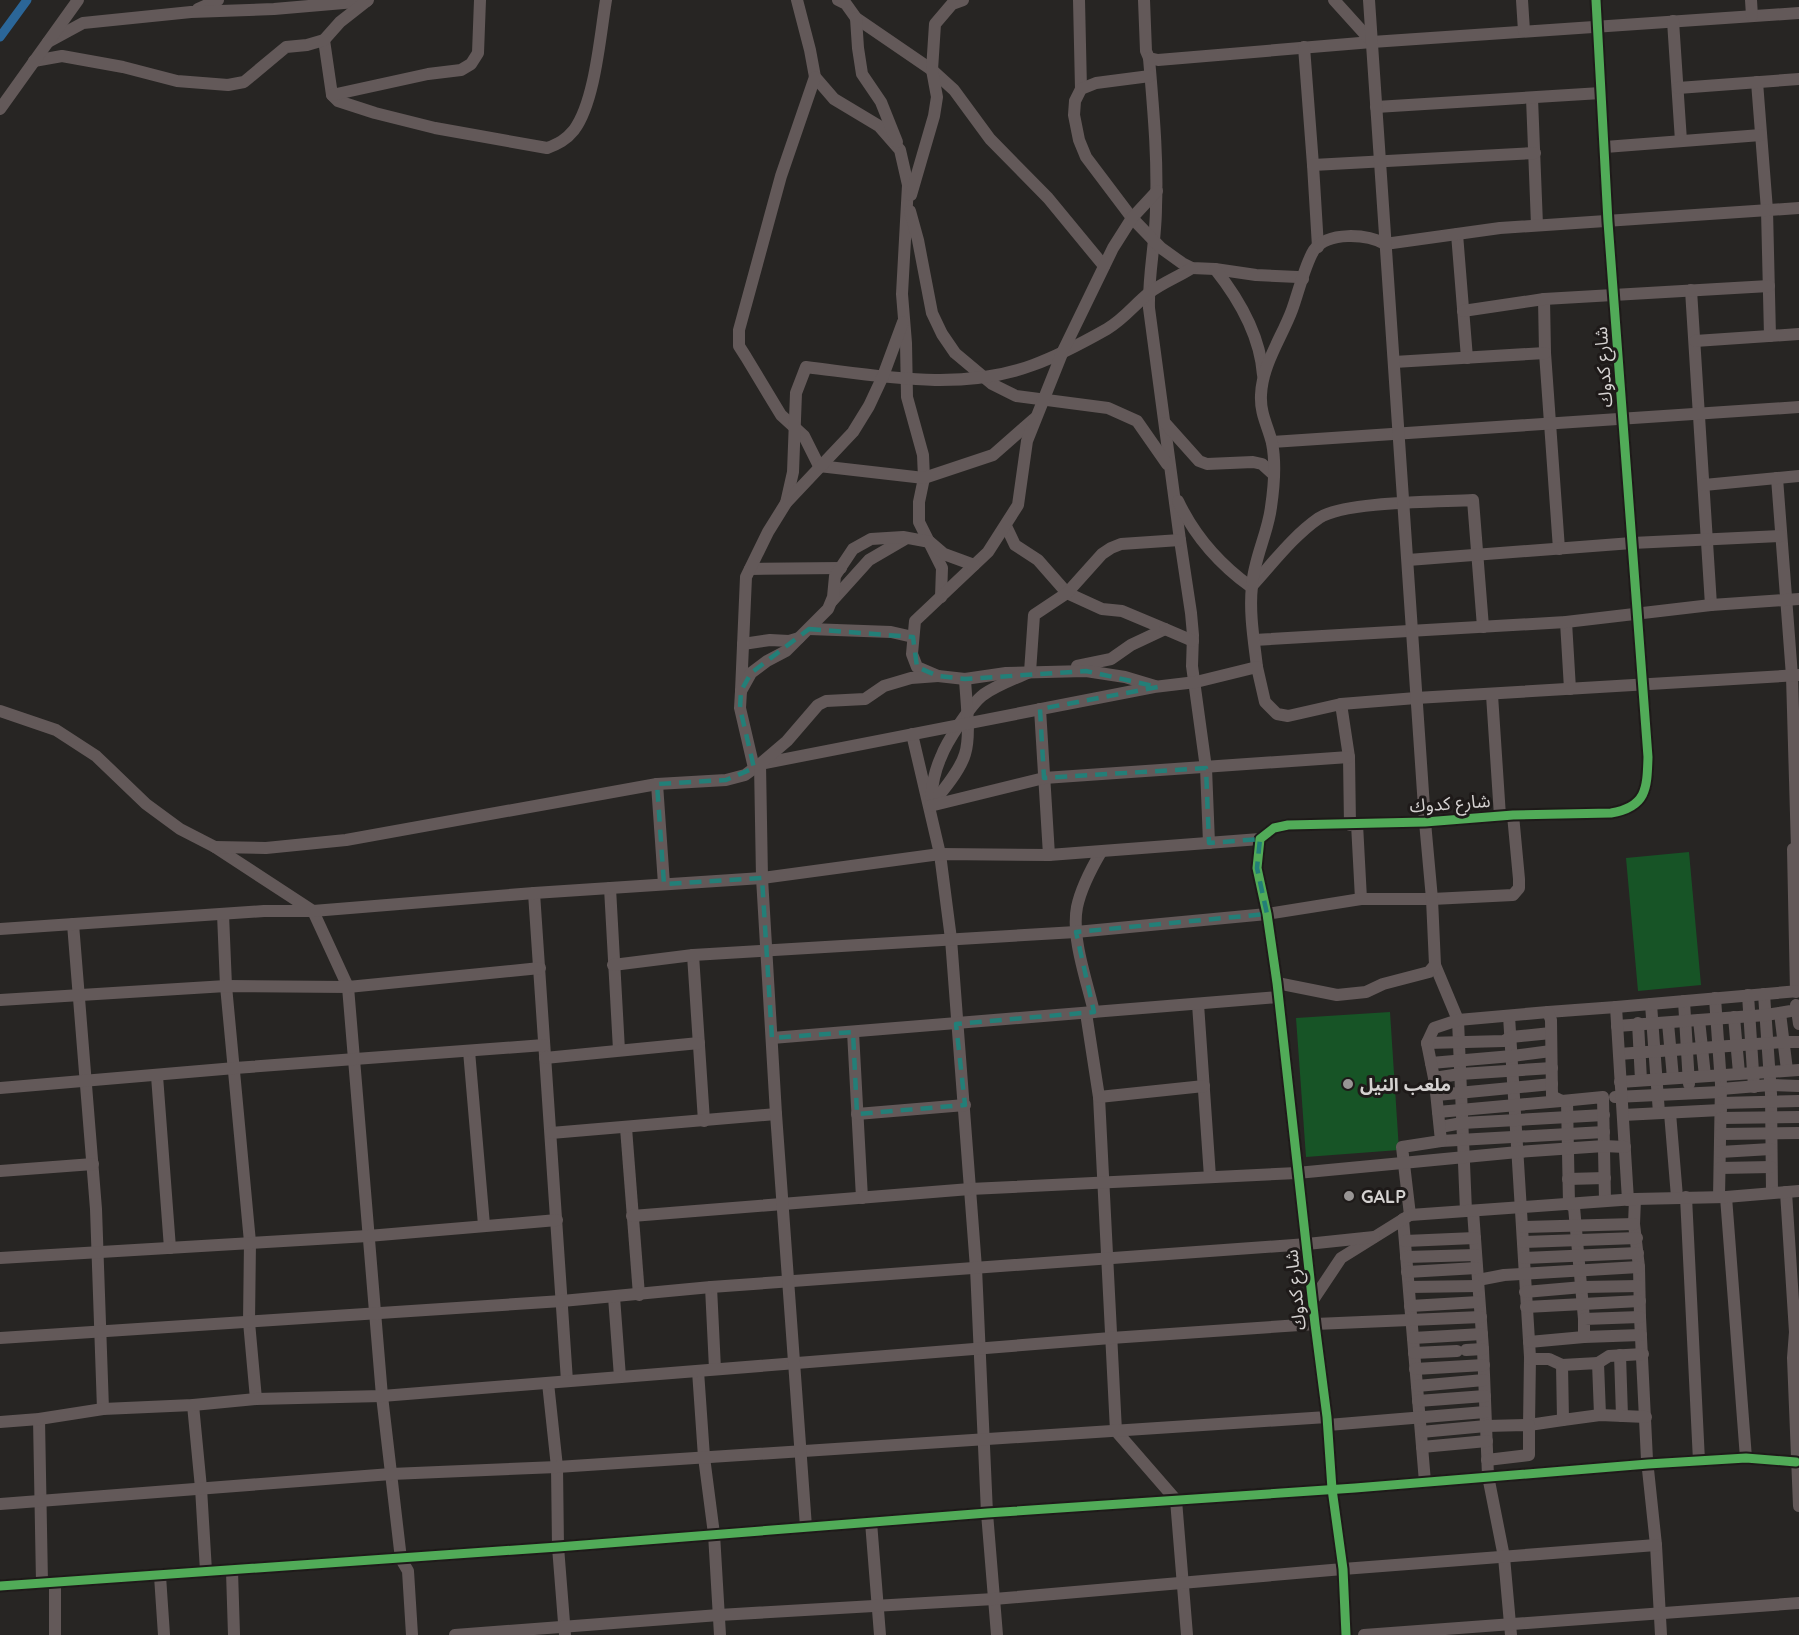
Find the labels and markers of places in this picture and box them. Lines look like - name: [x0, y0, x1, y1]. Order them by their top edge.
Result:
- place label: ملعب النيل: [1360, 1073, 1451, 1096]
- marker: ملعب النيل: [1341, 1077, 1355, 1091]
- place label: GALP: [1361, 1185, 1406, 1208]
- marker: GALP: [1342, 1189, 1356, 1203]

